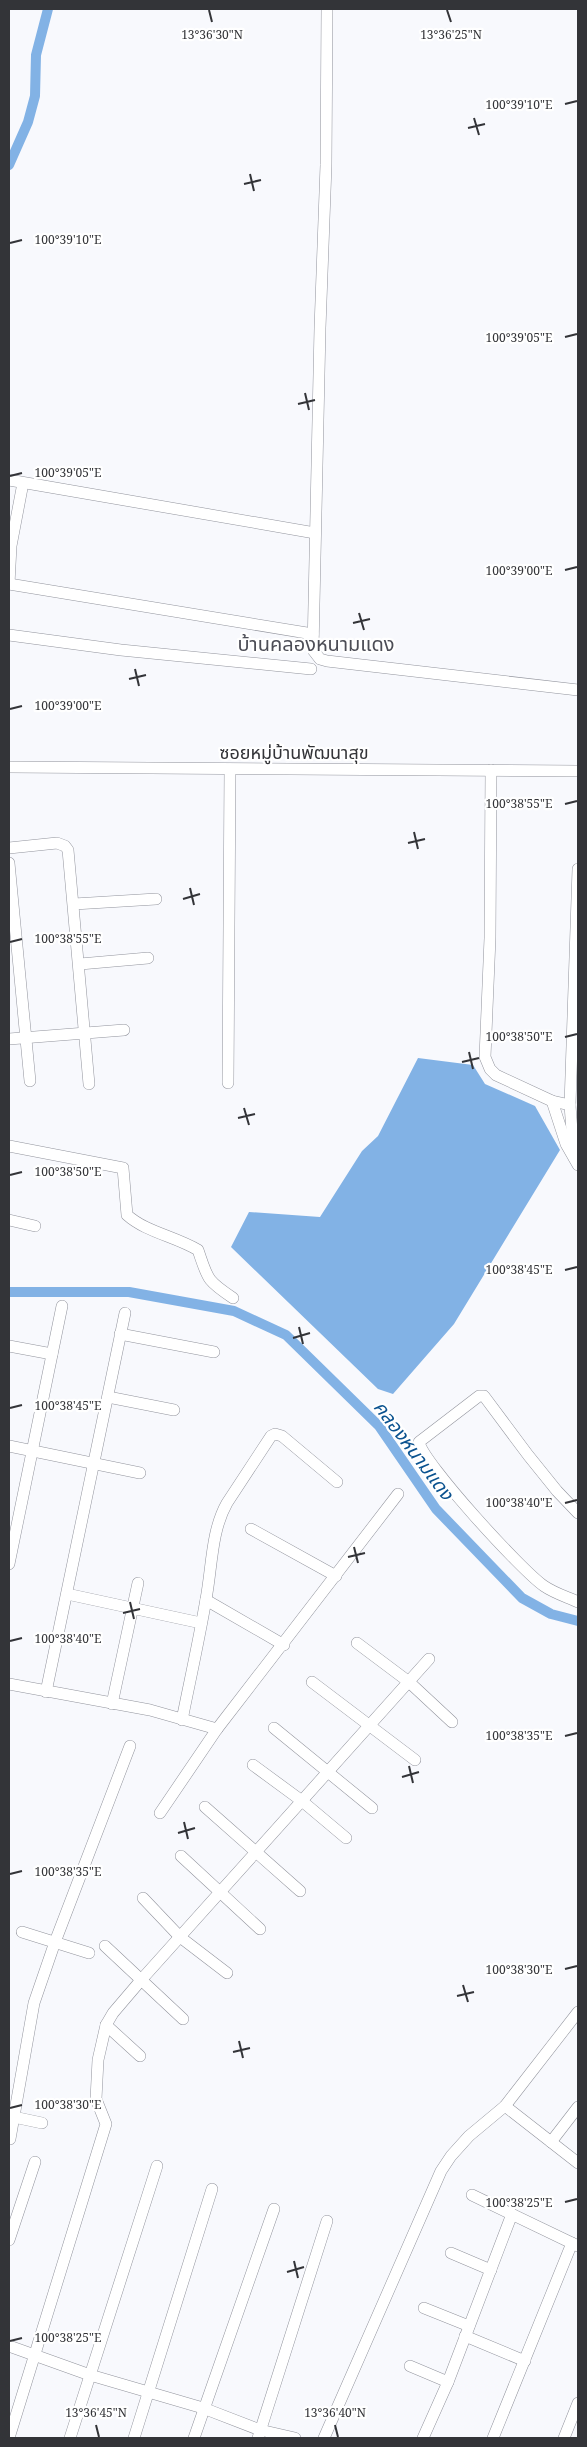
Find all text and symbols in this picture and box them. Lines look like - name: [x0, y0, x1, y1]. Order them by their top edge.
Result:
- text: 13°36'30"N: [181, 26, 243, 43]
- text: 13°36'25"N: [420, 26, 482, 43]
- text: 100°39'10"E: [486, 96, 552, 113]
- text: 100°39'10"E: [35, 231, 101, 248]
- text: 100°39'05"E: [486, 329, 552, 346]
- text: 100°39'05"E: [35, 464, 101, 481]
- text: 100°39'00"E: [486, 562, 552, 579]
- district label: บ้านคลองหนามแดง: [238, 630, 395, 657]
- text: 100°39'00"E: [35, 697, 101, 714]
- street label: ซอยหมู่บ้านพัฒนาสุข: [219, 740, 369, 765]
- text: 100°38'55"E: [486, 795, 552, 812]
- text: 100°38'55"E: [35, 930, 101, 947]
- text: 100°38'50"E: [486, 1028, 552, 1045]
- text: 100°38'50"E: [35, 1163, 101, 1180]
- text: 100°38'45"E: [486, 1261, 552, 1278]
- water label: คลองหนามแดง: [368, 1395, 460, 1506]
- text: 100°38'45"E: [35, 1397, 101, 1414]
- text: 100°38'40"E: [486, 1494, 552, 1511]
- text: 100°38'40"E: [35, 1630, 101, 1647]
- text: 100°38'35"E: [486, 1727, 552, 1744]
- text: 100°38'35"E: [35, 1863, 101, 1880]
- text: 100°38'30"E: [486, 1961, 552, 1978]
- text: 100°38'30"E: [35, 2096, 101, 2113]
- text: 100°38'25"E: [486, 2194, 552, 2211]
- text: 100°38'25"E: [35, 2329, 101, 2346]
- text: 13°36'45"N: [65, 2404, 127, 2421]
- text: 13°36'40"N: [304, 2404, 366, 2421]

